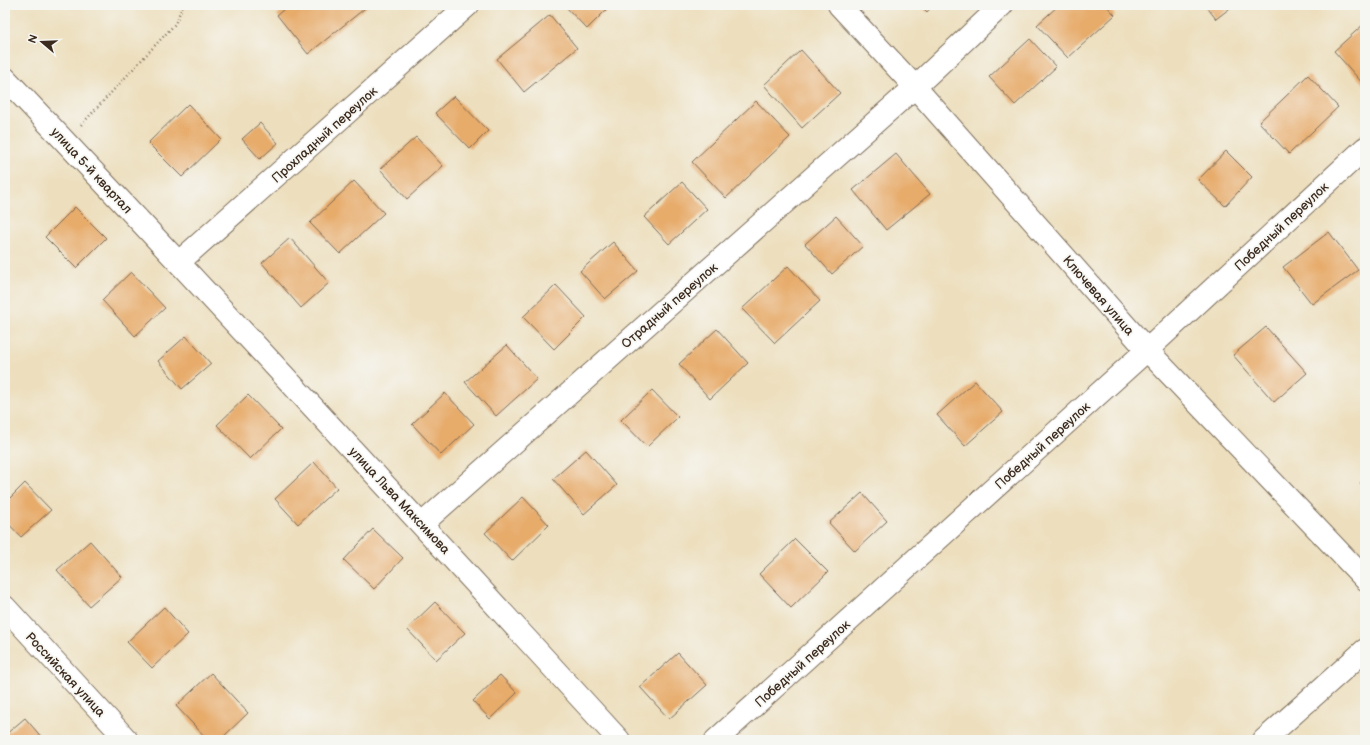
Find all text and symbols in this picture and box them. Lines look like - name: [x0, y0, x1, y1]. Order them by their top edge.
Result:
- north arrow: [22, 22, 62, 62]
- text: N: [26, 33, 41, 45]
- street label: Прохладный переулок: [269, 83, 381, 186]
- street label: улица 5-й квартал: [47, 124, 135, 217]
- street label: Победный переулок: [1231, 179, 1332, 274]
- street label: Ключевая улица: [1059, 252, 1137, 339]
- street label: Отрадный переулок: [618, 260, 721, 352]
- street label: Победный переулок: [992, 399, 1094, 493]
- street label: улица Льва Максимова: [345, 444, 453, 558]
- street label: Победный переулок: [752, 617, 854, 711]
- street label: Российская улица: [22, 629, 109, 721]

